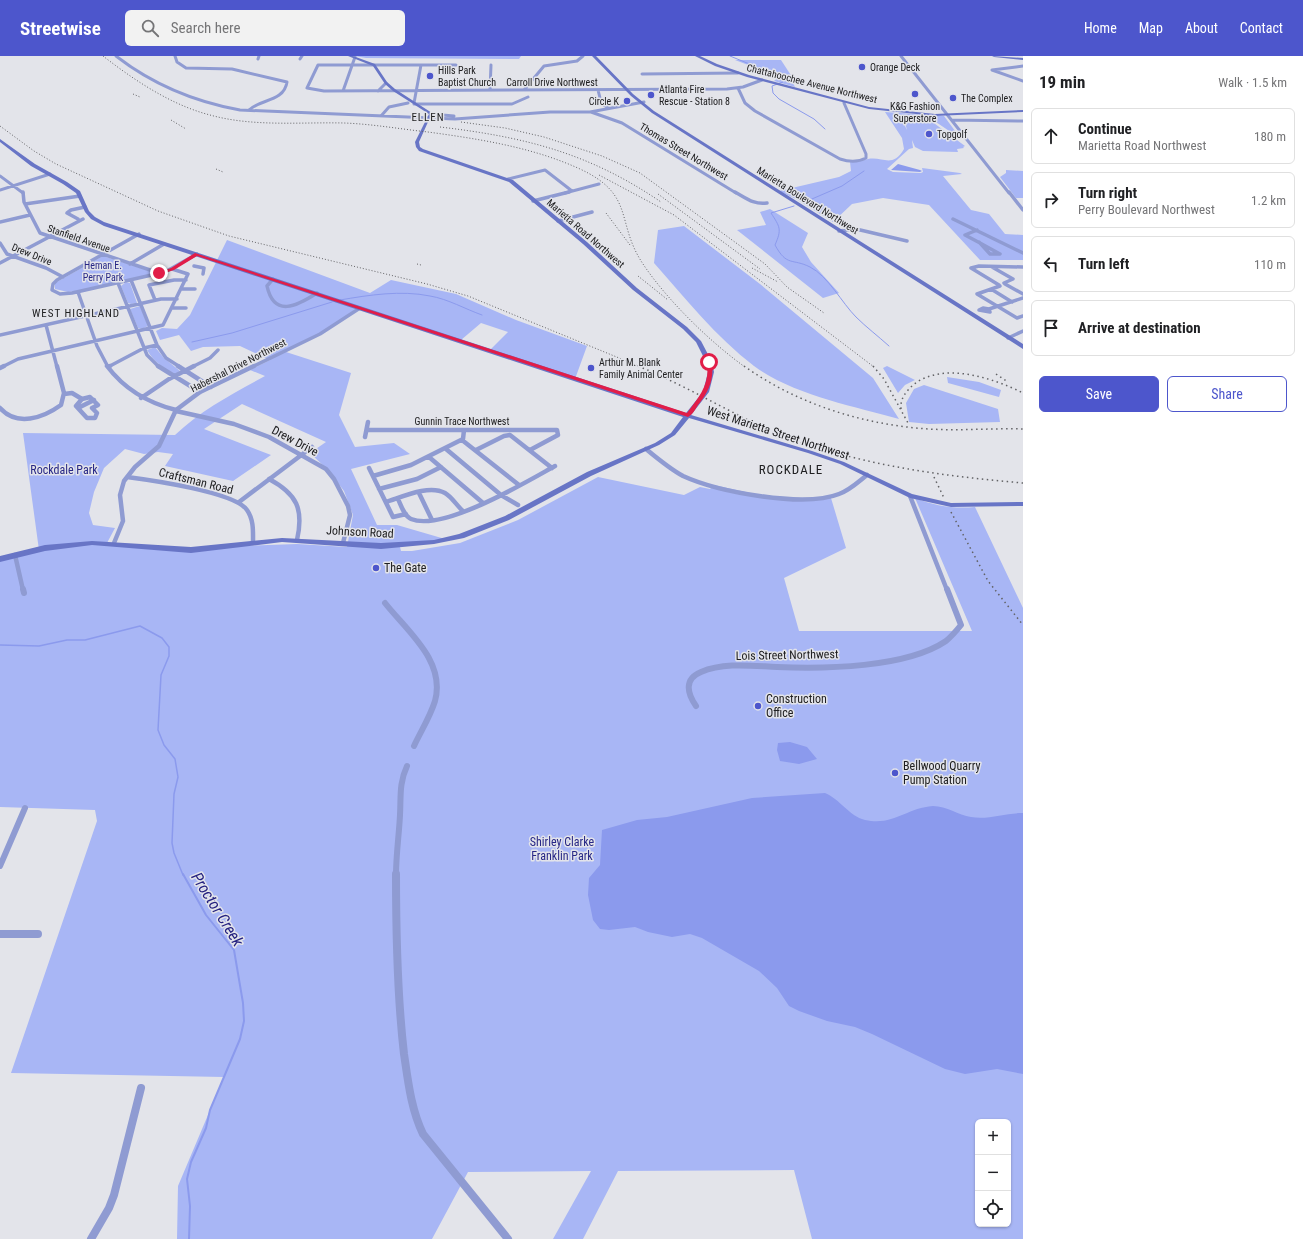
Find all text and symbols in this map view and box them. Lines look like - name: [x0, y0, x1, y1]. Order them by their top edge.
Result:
- search box: [125, 10, 405, 46]
- text: Streetwise: [20, 17, 101, 40]
- icon: search: [139, 17, 161, 39]
- text: Search here: [171, 19, 241, 37]
- text: Home: [1084, 20, 1117, 36]
- text: Map: [1139, 20, 1163, 36]
- text: About: [1185, 20, 1218, 36]
- text: Contact: [1240, 20, 1283, 36]
- street label: Chattahoochee Avenue Northwest: [746, 62, 878, 105]
- marker: Orange Deck: [857, 62, 867, 72]
- place label: Orange Deck: [870, 62, 920, 73]
- place label: Hills Park Baptist Church: [438, 65, 496, 88]
- marker: Hills Park Baptist Church: [425, 71, 435, 81]
- text: 19 min: [1039, 72, 1085, 92]
- text: Walk · 1.5 km: [1218, 75, 1287, 90]
- street label: Carroll Drive Northwest: [506, 77, 598, 88]
- place label: Atlanta Fire Rescue - Station 8: [659, 84, 730, 107]
- marker: K&G Fashion Superstore: [910, 89, 920, 99]
- marker: Atlanta Fire Rescue - Station 8: [646, 90, 656, 100]
- marker: The Complex: [948, 93, 958, 103]
- place label: The Complex: [961, 93, 1013, 104]
- place label: Circle K: [589, 96, 620, 107]
- marker: Circle K: [622, 96, 632, 106]
- place label: K&G Fashion Superstore: [890, 101, 940, 124]
- district label: ELLEN: [411, 111, 445, 124]
- text: Continue: [1078, 120, 1132, 138]
- street label: Thomas Street Northwest: [638, 121, 730, 182]
- icon: ahead: [1040, 125, 1062, 147]
- marker: Topgolf: [924, 129, 934, 139]
- place label: Topgolf: [937, 129, 968, 140]
- text: 180 m: [1254, 129, 1286, 144]
- text: Marietta Road Northwest: [1078, 138, 1206, 153]
- street label: Marietta Boulevard Northwest: [755, 165, 861, 236]
- text: Turn right: [1078, 184, 1137, 202]
- icon: right: [1040, 189, 1062, 211]
- text: 1.2 km: [1251, 193, 1286, 208]
- street label: Marietta Road Northwest: [545, 197, 627, 270]
- text: Perry Boulevard Northwest: [1078, 202, 1215, 217]
- street label: Stanfield Avenue: [46, 223, 112, 254]
- street label: Drew Drive: [10, 241, 54, 268]
- icon: left: [1040, 253, 1062, 275]
- text: Turn left: [1078, 255, 1129, 273]
- text: 110 m: [1254, 257, 1286, 272]
- park label: Heman E. Perry Park: [83, 260, 124, 283]
- route end: [150, 264, 168, 282]
- district label: WEST HIGHLAND: [32, 307, 120, 320]
- icon: arrive: [1040, 317, 1062, 339]
- text: Arrive at destination: [1078, 319, 1201, 337]
- street label: Habershal Drive Northwest: [189, 337, 288, 394]
- route start: [700, 353, 718, 371]
- place label: Arthur M. Blank Family Animal Center: [599, 357, 683, 380]
- marker: Arthur M. Blank Family Animal Center: [586, 363, 596, 373]
- button: Save: [1039, 376, 1159, 412]
- button: Share: [1167, 376, 1287, 412]
- street label: West Marietta Street Northwest: [705, 403, 851, 463]
- street label: Gunnin Trace Northwest: [415, 416, 509, 427]
- street label: Drew Drive: [269, 423, 321, 459]
- district label: ROCKDALE: [759, 462, 823, 477]
- park label: Rockdale Park: [30, 463, 98, 477]
- street label: Craftsman Road: [157, 465, 235, 497]
- street label: Johnson Road: [326, 523, 394, 541]
- place label: The Gate: [384, 561, 427, 575]
- marker: The Gate: [371, 563, 381, 573]
- street label: Lois Street Northwest: [735, 647, 839, 663]
- place label: Construction Office: [766, 692, 827, 720]
- marker: Construction Office: [753, 701, 763, 711]
- place label: Bellwood Quarry Pump Station: [903, 759, 980, 787]
- marker: Bellwood Quarry Pump Station: [890, 768, 900, 778]
- park label: Shirley Clarke Franklin Park: [530, 835, 595, 863]
- water label: Proctor Creek: [187, 869, 248, 951]
- map controls: [975, 1119, 1011, 1227]
- button: +: [975, 1119, 1011, 1155]
- button: −: [975, 1155, 1011, 1191]
- button: locate: [975, 1191, 1011, 1227]

